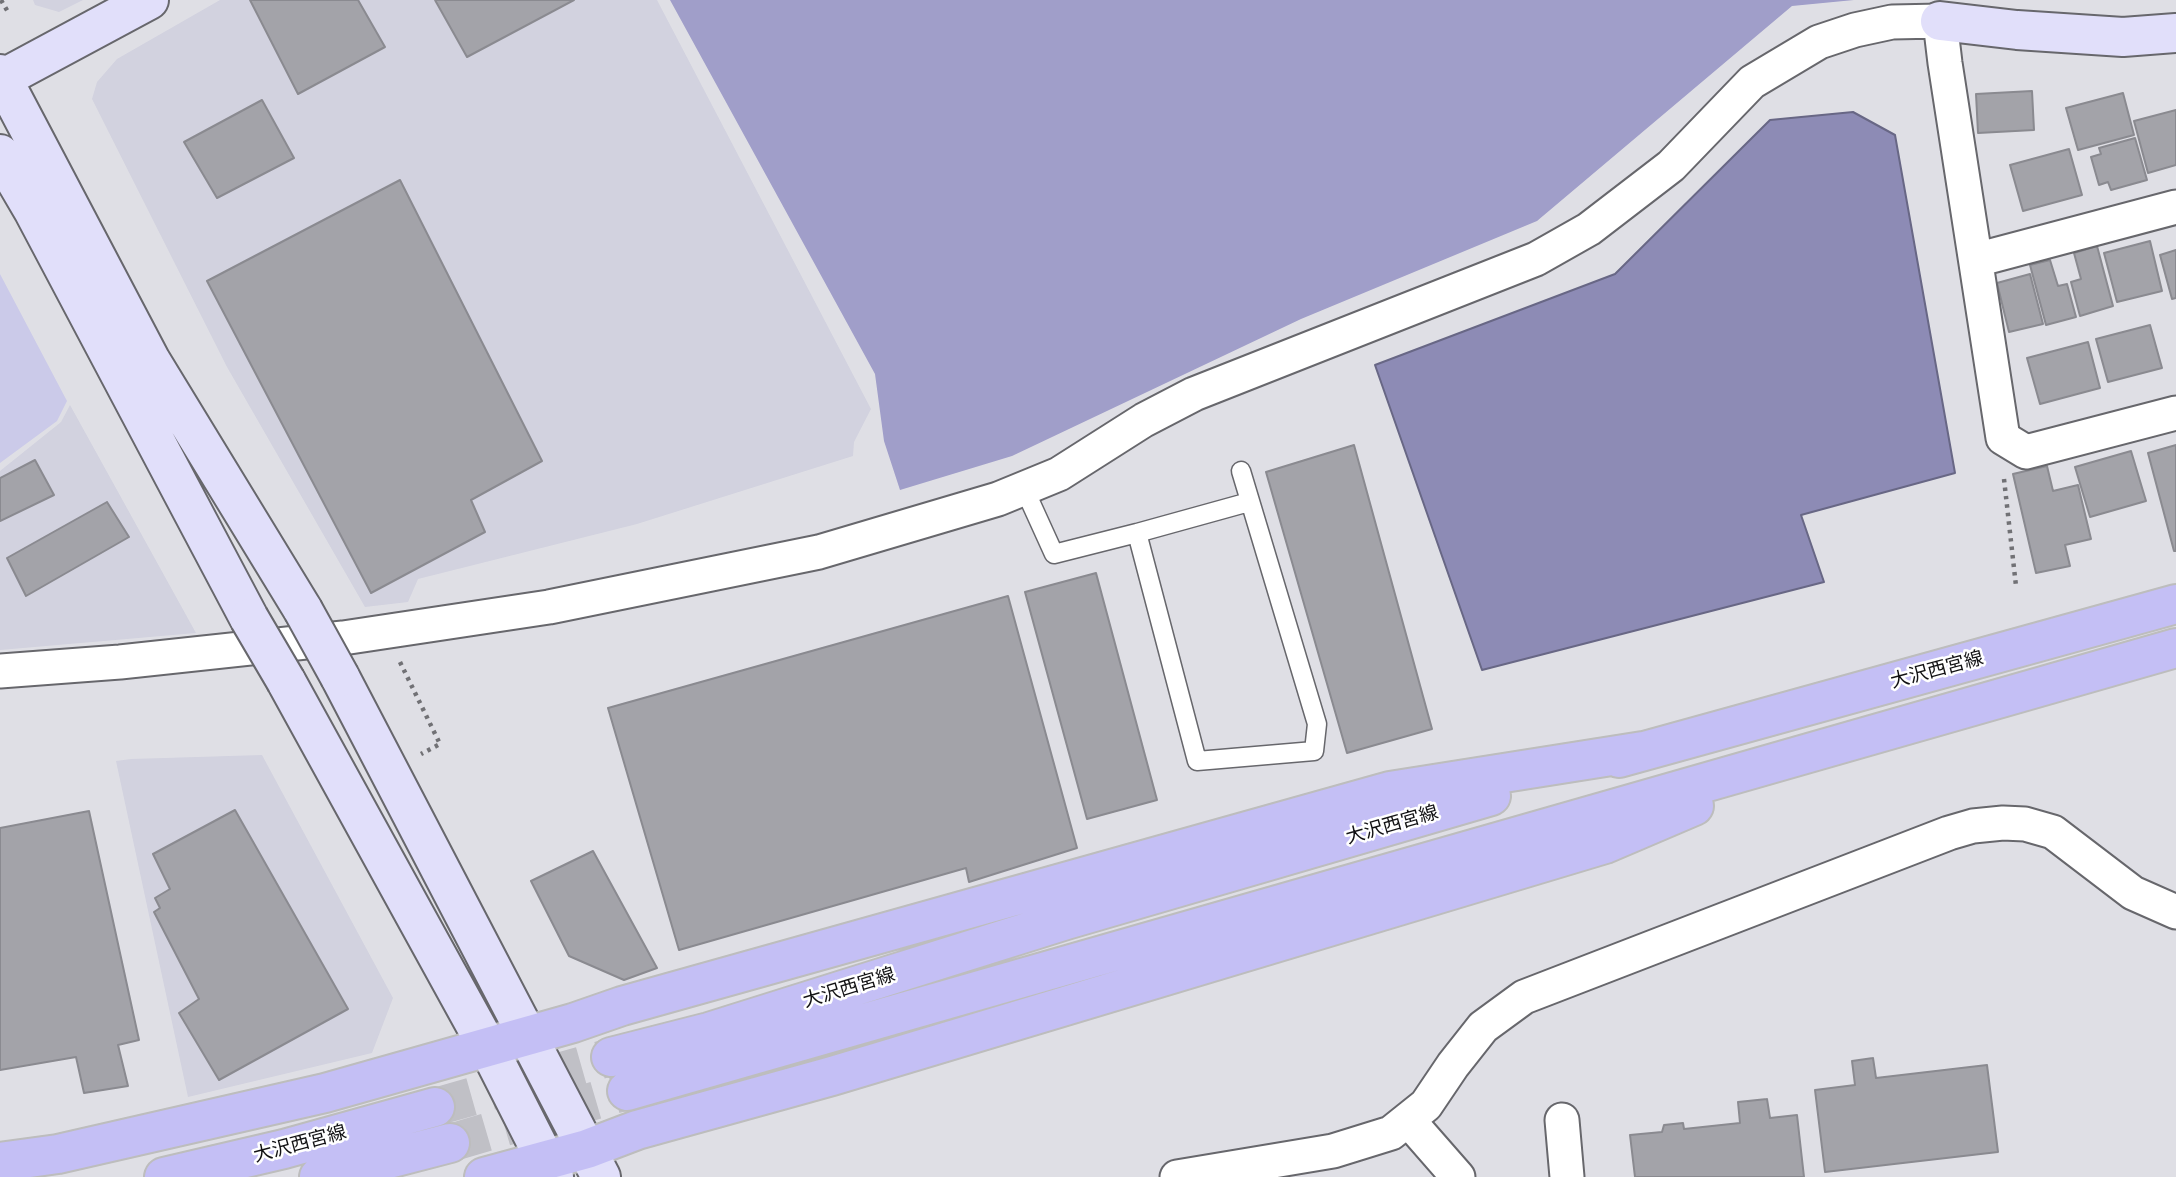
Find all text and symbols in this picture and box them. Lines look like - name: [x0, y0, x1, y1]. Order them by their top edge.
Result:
- street label: 大沢西宮線: [1888, 647, 1986, 693]
- street label: 大沢西宮線: [1343, 801, 1441, 849]
- street label: 大沢西宮線: [800, 963, 898, 1013]
- street label: 大沢西宮線: [251, 1121, 349, 1167]

